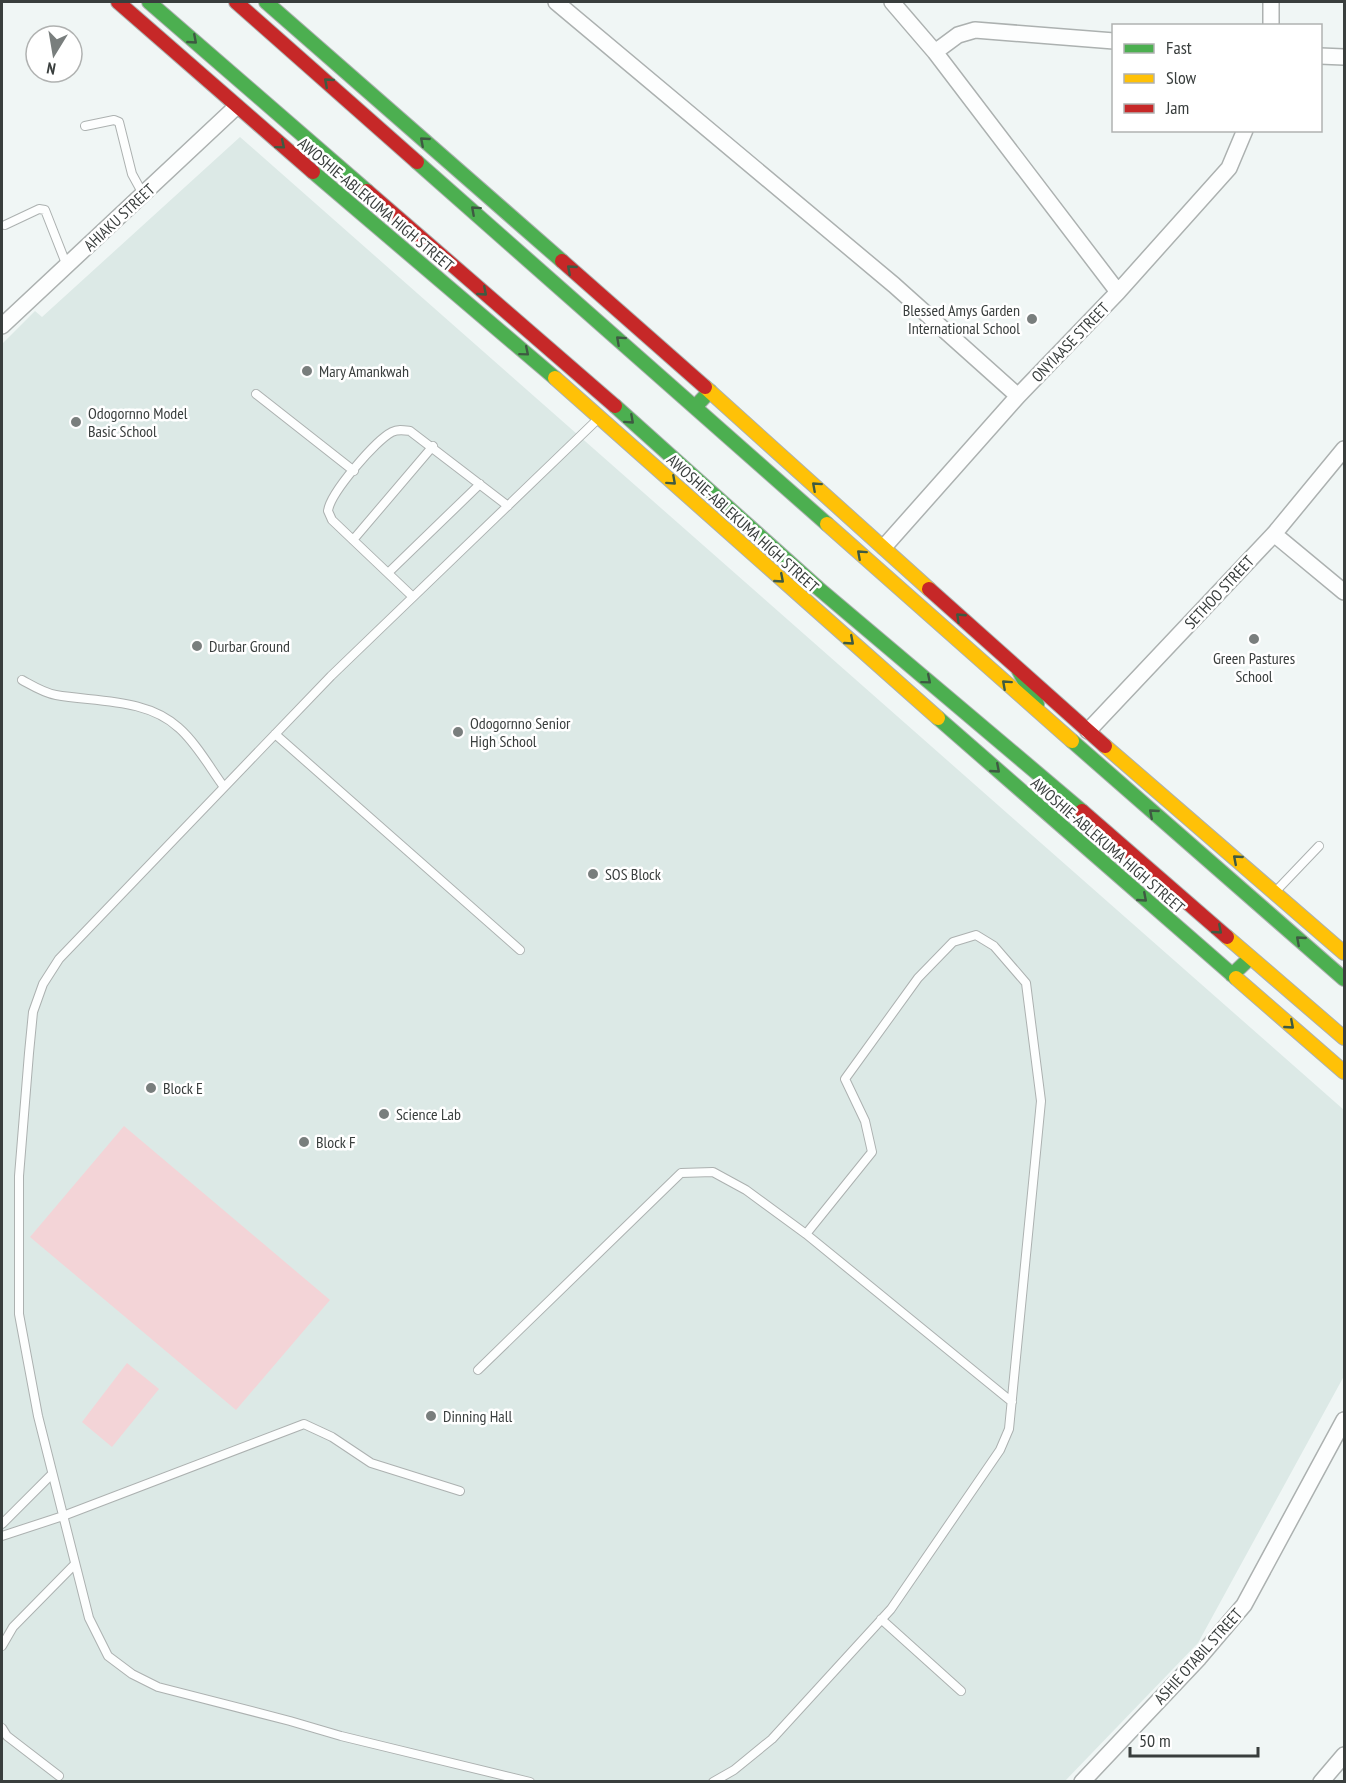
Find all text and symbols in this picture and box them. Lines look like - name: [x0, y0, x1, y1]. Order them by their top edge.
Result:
- north arrow: [24, 24, 84, 84]
- legend: [1112, 24, 1322, 132]
- one-way arrow: [186, 33, 197, 44]
- text: Fast: [1166, 36, 1192, 59]
- text: N: [45, 58, 57, 79]
- text: Slow: [1166, 66, 1197, 89]
- one-way arrow: [324, 78, 335, 89]
- text: Jam: [1165, 96, 1189, 119]
- street label: AWOSHIE-ABLEKUMA HIGH STREET: [294, 133, 458, 275]
- one-way arrow: [274, 137, 285, 148]
- one-way arrow: [420, 137, 431, 148]
- street label: AHIAKU STREET: [79, 179, 159, 255]
- one-way arrow: [471, 206, 482, 217]
- one-way arrow: [567, 265, 578, 276]
- one-way arrow: [476, 285, 487, 296]
- street label: ONYIAASE STREET: [1027, 298, 1113, 386]
- place label: Blessed Amys Garden International School: [903, 300, 1020, 338]
- marker: Blessed Amys Garden International School: [1025, 312, 1039, 326]
- one-way arrow: [616, 336, 627, 347]
- one-way arrow: [518, 345, 529, 356]
- place label: Mary Amankwah: [319, 361, 409, 381]
- marker: Mary Amankwah: [300, 364, 314, 378]
- place label: Odogornno Model Basic School: [88, 403, 188, 441]
- one-way arrow: [623, 413, 634, 424]
- marker: Odogornno Model Basic School: [69, 415, 83, 429]
- street label: AWOSHIE-ABLEKUMA HIGH STREET: [663, 450, 823, 596]
- one-way arrow: [664, 474, 675, 485]
- one-way arrow: [812, 482, 823, 493]
- one-way arrow: [857, 550, 867, 561]
- street label: SETHOO STREET: [1180, 551, 1258, 633]
- one-way arrow: [773, 572, 784, 583]
- one-way arrow: [957, 613, 967, 624]
- marker: Green Pastures School: [1247, 632, 1261, 646]
- one-way arrow: [843, 634, 854, 645]
- place label: Durbar Ground: [209, 636, 290, 656]
- marker: Durbar Ground: [190, 639, 204, 653]
- place label: Green Pastures School: [1213, 648, 1295, 686]
- one-way arrow: [920, 672, 931, 683]
- one-way arrow: [1002, 680, 1013, 691]
- place label: Odogornno Senior High School: [470, 713, 571, 751]
- marker: Odogornno Senior High School: [451, 725, 465, 739]
- one-way arrow: [989, 762, 1000, 773]
- street label: AWOSHIE-ABLEKUMA HIGH STREET: [1027, 773, 1189, 917]
- one-way arrow: [1149, 809, 1160, 820]
- one-way arrow: [1233, 856, 1244, 867]
- place label: SOS Block: [605, 864, 662, 884]
- marker: SOS Block: [586, 867, 600, 881]
- one-way arrow: [1136, 890, 1147, 901]
- one-way arrow: [1211, 923, 1222, 934]
- one-way arrow: [1296, 936, 1307, 947]
- one-way arrow: [1283, 1018, 1294, 1029]
- place label: Block E: [163, 1078, 203, 1098]
- marker: Block E: [144, 1081, 158, 1095]
- place label: Science Lab: [396, 1104, 461, 1124]
- marker: Science Lab: [377, 1107, 391, 1121]
- place label: Block F: [316, 1132, 356, 1152]
- marker: Block F: [297, 1135, 311, 1149]
- place label: Dinning Hall: [443, 1406, 512, 1426]
- marker: Dinning Hall: [424, 1409, 438, 1423]
- street label: ASHIE OTABIL STREET: [1150, 1604, 1246, 1708]
- scale bar: [1130, 1720, 1258, 1758]
- text: 50 m: [1139, 1729, 1171, 1752]

